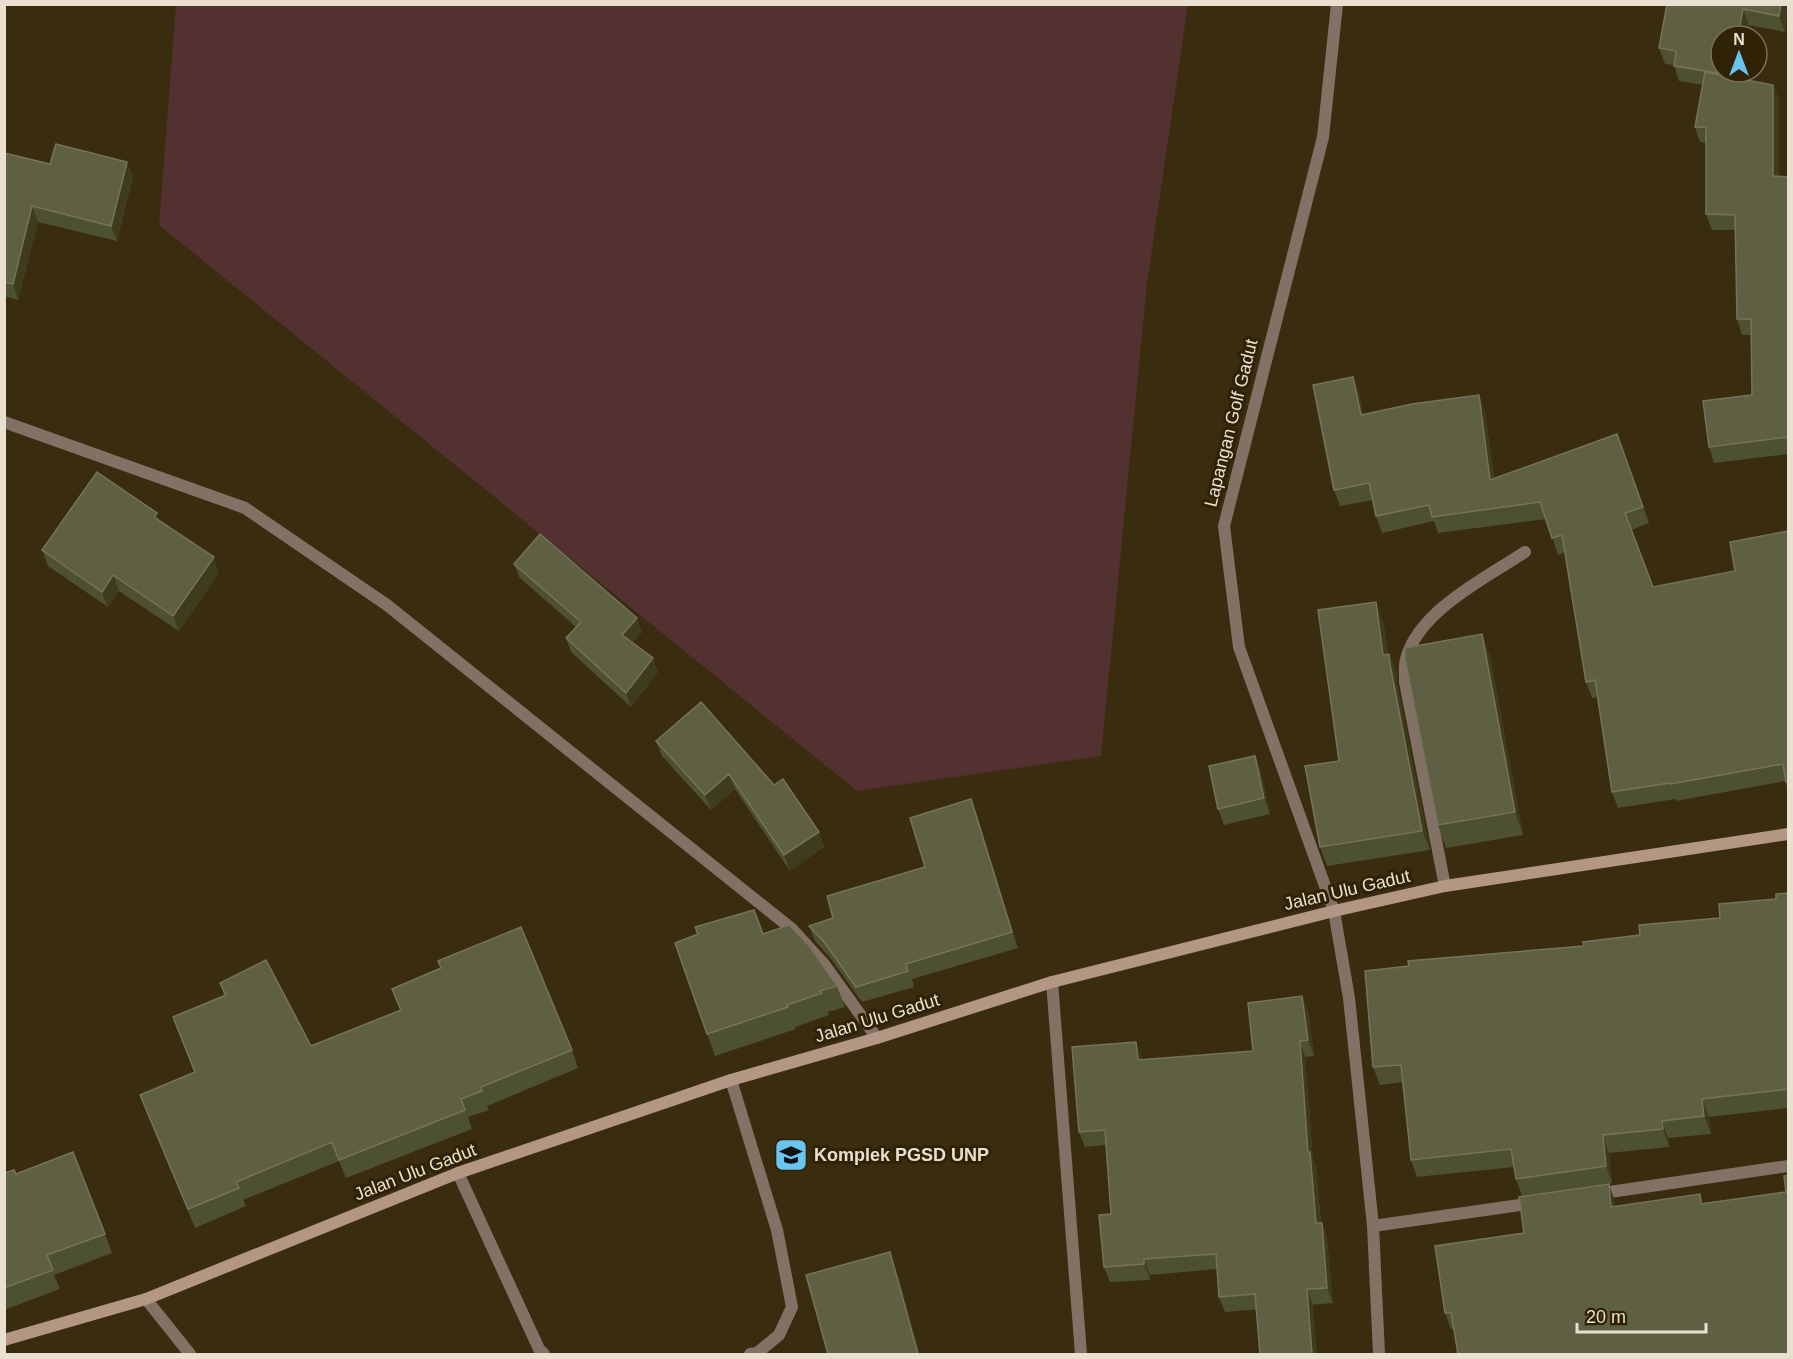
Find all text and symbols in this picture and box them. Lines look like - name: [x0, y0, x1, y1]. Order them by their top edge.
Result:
- north arrow: [1709, 24, 1769, 84]
- text: N: [1733, 31, 1745, 48]
- street label: Lapangan Golf Gadut: [1200, 337, 1262, 509]
- street label: Jalan Ulu Gadut: [1282, 866, 1412, 914]
- street label: Jalan Ulu Gadut: [812, 990, 942, 1046]
- school or university icon: Komplek PGSD UNP: [773, 1137, 809, 1173]
- street label: Jalan Ulu Gadut: [351, 1140, 479, 1204]
- place label: Komplek PGSD UNP: [814, 1145, 989, 1165]
- scale bar: [1577, 1296, 1706, 1334]
- text: 20 m: [1586, 1307, 1626, 1327]

